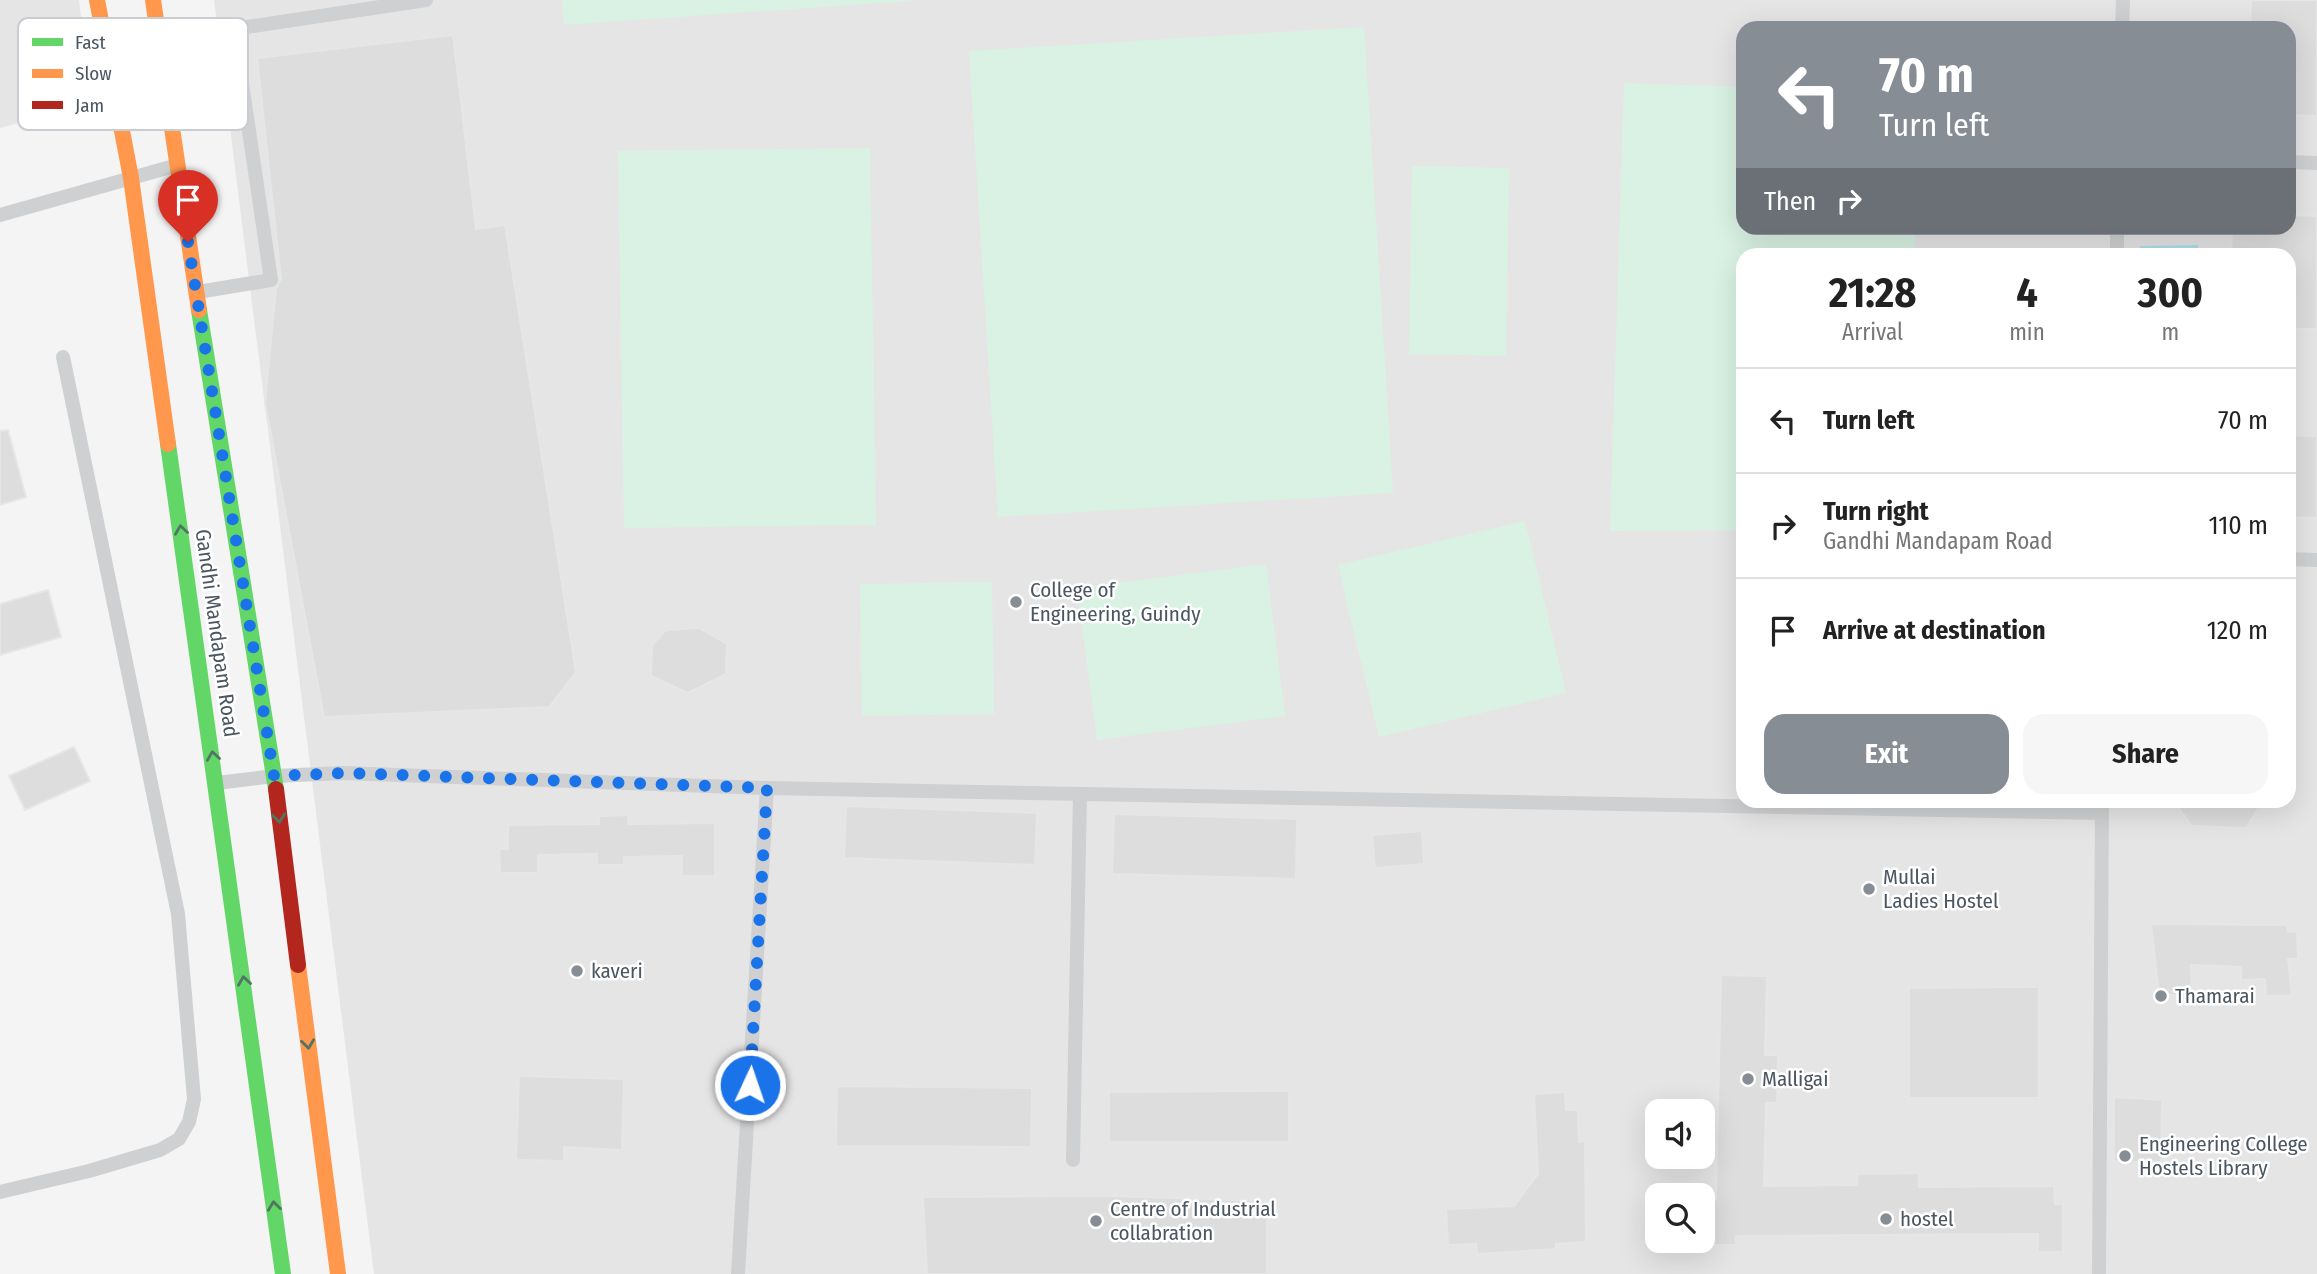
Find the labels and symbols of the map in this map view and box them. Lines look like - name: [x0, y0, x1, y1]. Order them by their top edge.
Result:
- legend: [18, 18, 248, 130]
- text: Fast: [75, 31, 106, 54]
- text: Slow: [75, 62, 112, 85]
- text: Jam: [75, 94, 104, 117]
- pin: [158, 170, 218, 242]
- one-way arrow: [174, 524, 189, 536]
- street label: Gandhi Mandapam Road: [190, 527, 244, 739]
- place label: College of Engineering, Guindy: [1030, 577, 1201, 627]
- marker: College of Engineering, Guindy: [1008, 594, 1024, 610]
- one-way arrow: [206, 750, 221, 761]
- one-way arrow: [272, 812, 287, 824]
- place label: Mullai Ladies Hostel: [1883, 864, 1999, 914]
- marker: Mullai Ladies Hostel: [1861, 881, 1877, 897]
- place label: kaveri: [591, 958, 643, 984]
- marker: kaveri: [569, 963, 585, 979]
- one-way arrow: [237, 975, 252, 987]
- place label: Thamarai: [2175, 983, 2255, 1009]
- marker: Thamarai: [2153, 988, 2169, 1004]
- one-way arrow: [301, 1038, 316, 1049]
- position arrow: [713, 1048, 787, 1122]
- place label: Malligai: [1762, 1066, 1828, 1092]
- marker: Malligai: [1740, 1071, 1756, 1087]
- place label: Engineering College Hostels Library: [2139, 1131, 2308, 1181]
- marker: Engineering College Hostels Library: [2117, 1148, 2133, 1164]
- place label: Centre of Industrial collabration: [1110, 1196, 1276, 1246]
- one-way arrow: [267, 1200, 282, 1212]
- place label: hostel: [1900, 1206, 1954, 1232]
- marker: hostel: [1878, 1211, 1894, 1227]
- marker: Centre of Industrial collabration: [1088, 1213, 1104, 1229]

